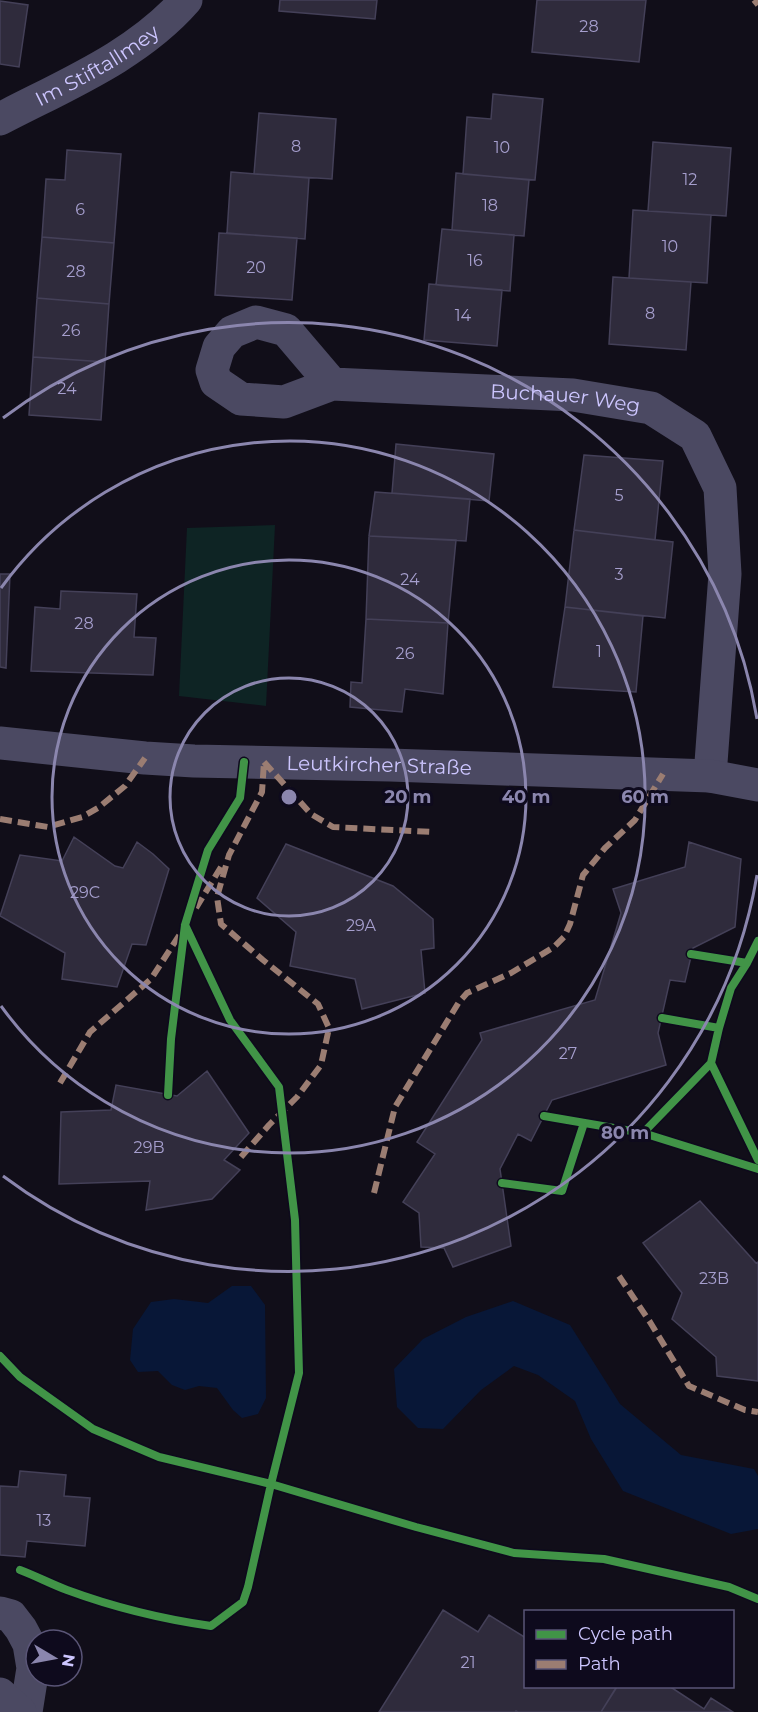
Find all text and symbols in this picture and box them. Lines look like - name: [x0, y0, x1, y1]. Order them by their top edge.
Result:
- house number: 28: [579, 17, 599, 36]
- street label: Im Stiftallmey: [31, 19, 164, 111]
- house number: 8: [291, 137, 301, 156]
- house number: 10: [494, 138, 510, 157]
- house number: 12: [683, 170, 697, 189]
- house number: 18: [482, 196, 498, 215]
- house number: 6: [75, 200, 85, 219]
- house number: 10: [662, 237, 678, 256]
- house number: 16: [467, 251, 483, 270]
- house number: 20: [246, 258, 266, 277]
- house number: 28: [66, 262, 86, 281]
- house number: 8: [645, 304, 655, 323]
- house number: 14: [455, 306, 472, 325]
- house number: 26: [62, 321, 81, 340]
- house number: 24: [57, 379, 77, 398]
- street label: Buchauer Weg: [490, 379, 642, 418]
- house number: 5: [614, 486, 624, 505]
- house number: 3: [614, 565, 624, 584]
- house number: 24: [400, 570, 420, 589]
- house number: 28: [74, 614, 94, 633]
- house number: 1: [596, 642, 602, 661]
- house number: 26: [396, 644, 415, 663]
- street label: Leutkircher Straße: [286, 751, 472, 780]
- text: 20 m: [385, 786, 431, 808]
- text: 40 m: [502, 786, 550, 808]
- text: 60 m: [621, 786, 669, 808]
- centre of rings: [279, 787, 299, 807]
- house number: 29C: [70, 883, 100, 902]
- house number: 29A: [346, 916, 377, 935]
- house number: 27: [559, 1044, 577, 1063]
- text: 80 m: [601, 1122, 649, 1144]
- house number: 29B: [134, 1138, 164, 1157]
- house number: 23B: [699, 1269, 729, 1288]
- house number: 13: [37, 1511, 51, 1530]
- legend: [524, 1610, 734, 1688]
- text: Cycle path: [578, 1623, 673, 1645]
- north arrow: [24, 1628, 84, 1688]
- text: N: [58, 1652, 79, 1669]
- house number: 21: [461, 1653, 475, 1672]
- text: Path: [578, 1653, 621, 1675]

